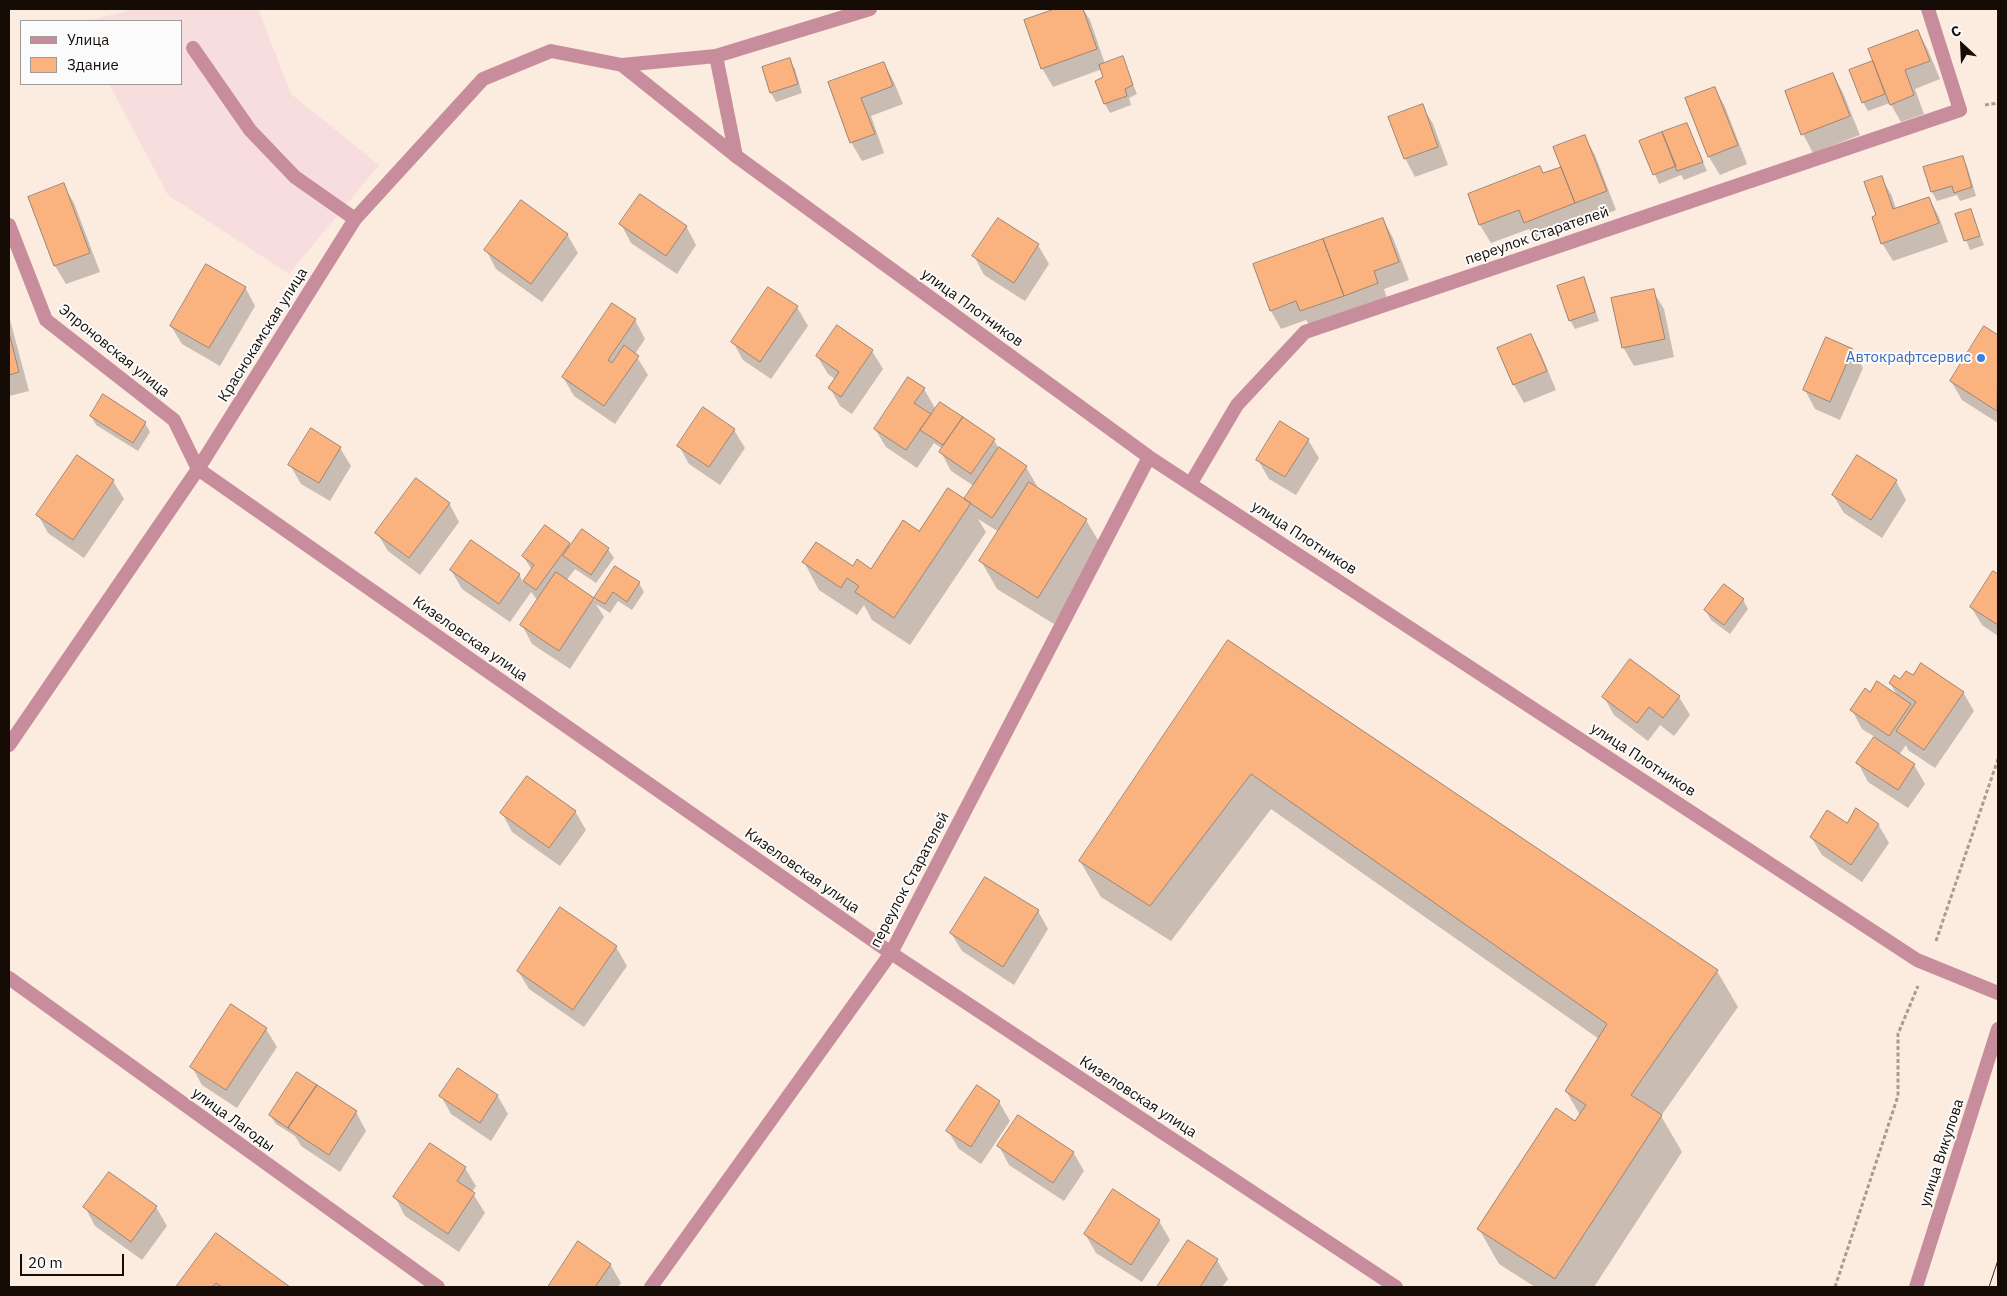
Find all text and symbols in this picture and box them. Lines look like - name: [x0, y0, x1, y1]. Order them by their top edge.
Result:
- legend: [20, 20, 182, 85]
- north arrow: [1937, 20, 1987, 70]
- text: С: [1948, 21, 1964, 41]
- text: Улица: [67, 30, 109, 49]
- text: Здание: [67, 55, 119, 74]
- street label: переулок Старателей: [1463, 203, 1611, 269]
- street label: Краснокамская улица: [214, 265, 312, 405]
- street label: улица Плотников: [917, 265, 1027, 351]
- street label: Эпроновская улица: [55, 301, 173, 401]
- place label: Автокрафтсервис: [1846, 349, 1971, 367]
- marker: Автокрафтсервис: [1975, 352, 1987, 364]
- street label: улица Плотников: [1248, 497, 1360, 579]
- street label: Кизеловская улица: [409, 593, 531, 685]
- street label: улица Плотников: [1587, 719, 1699, 801]
- street label: переулок Старателей: [867, 809, 953, 951]
- street label: Кизеловская улица: [741, 825, 863, 917]
- street label: Кизеловская улица: [1076, 1052, 1200, 1142]
- street label: улица Лагоды: [188, 1084, 278, 1156]
- street label: улица Викулова: [1916, 1097, 1968, 1209]
- scale bar: [22, 1244, 126, 1276]
- text: 20 m: [28, 1253, 63, 1272]

